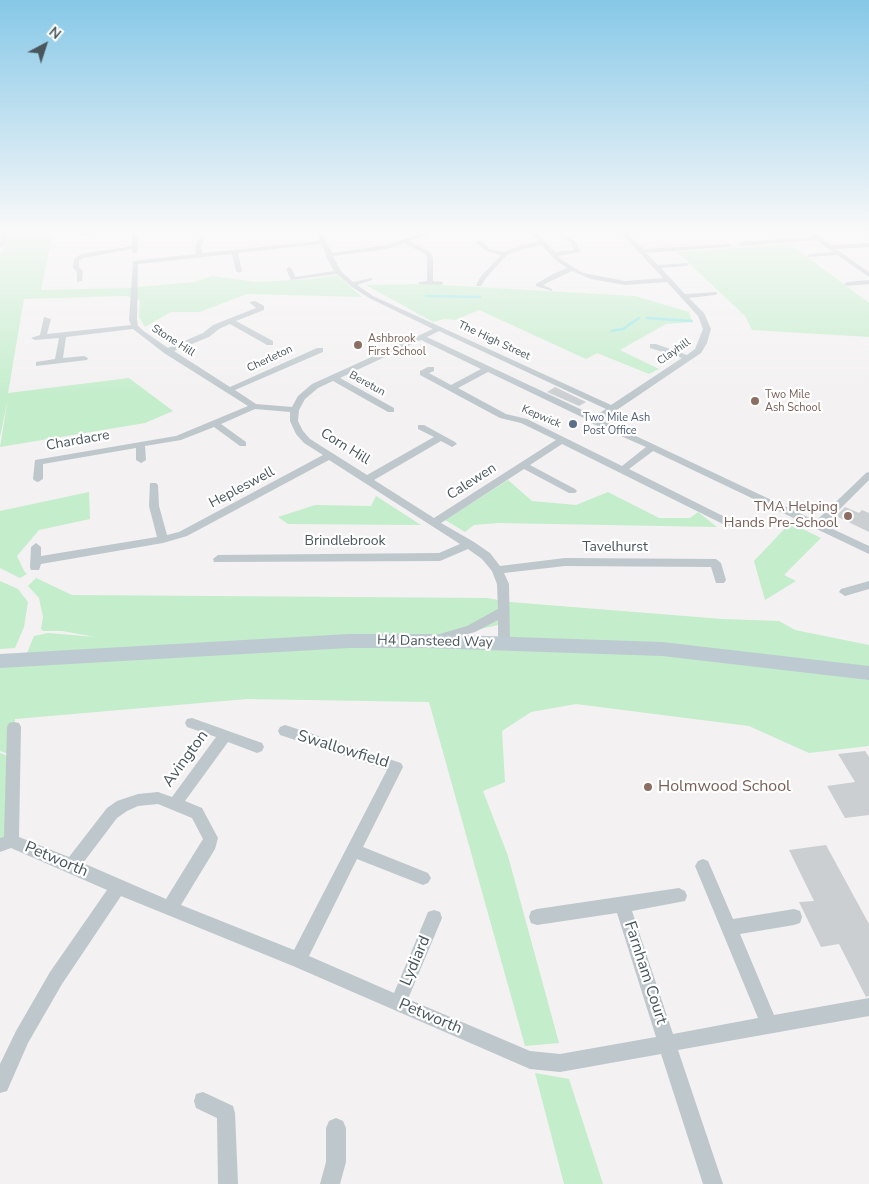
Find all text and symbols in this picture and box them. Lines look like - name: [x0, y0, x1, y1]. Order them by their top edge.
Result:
- north arrow: [20, 20, 70, 70]
- text: N: [45, 22, 65, 44]
- street label: The High Street: [456, 319, 532, 363]
- street label: Stone Hill: [149, 322, 197, 360]
- place label: Ashbrook First School: [368, 332, 426, 358]
- street label: Clayhill: [655, 336, 693, 368]
- marker: Ashbrook First School: [352, 339, 364, 351]
- street label: Cherleton: [245, 343, 295, 375]
- street label: Beretun: [347, 369, 387, 399]
- place label: Two Mile Ash School: [765, 388, 821, 414]
- marker: Two Mile Ash School: [749, 395, 761, 407]
- street label: Kepwick: [519, 403, 563, 431]
- place label: Two Mile Ash Post Office: [583, 411, 650, 437]
- marker: Two Mile Ash Post Office: [567, 418, 579, 430]
- street label: Corn Hill: [317, 425, 373, 469]
- street label: Chardacre: [45, 427, 111, 455]
- street label: Calewen: [444, 460, 500, 504]
- street label: Hepleswell: [206, 464, 278, 512]
- place label: TMA Helping Hands Pre-School: [724, 500, 838, 532]
- marker: TMA Helping Hands Pre-School: [842, 510, 854, 522]
- street label: Brindlebrook: [304, 534, 386, 550]
- street label: Tavelhurst: [582, 540, 648, 556]
- street label: H4 Dansteed Way: [377, 633, 493, 651]
- street label: Avington: [159, 727, 213, 791]
- street label: Swallowfield: [295, 727, 391, 773]
- place label: Holmwood School: [658, 777, 791, 797]
- marker: Holmwood School: [642, 781, 654, 793]
- street label: Petworth: [21, 838, 91, 882]
- street label: Farnham Court: [619, 919, 671, 1027]
- street label: Lydiard: [397, 933, 435, 989]
- street label: Petworth: [395, 995, 465, 1039]

